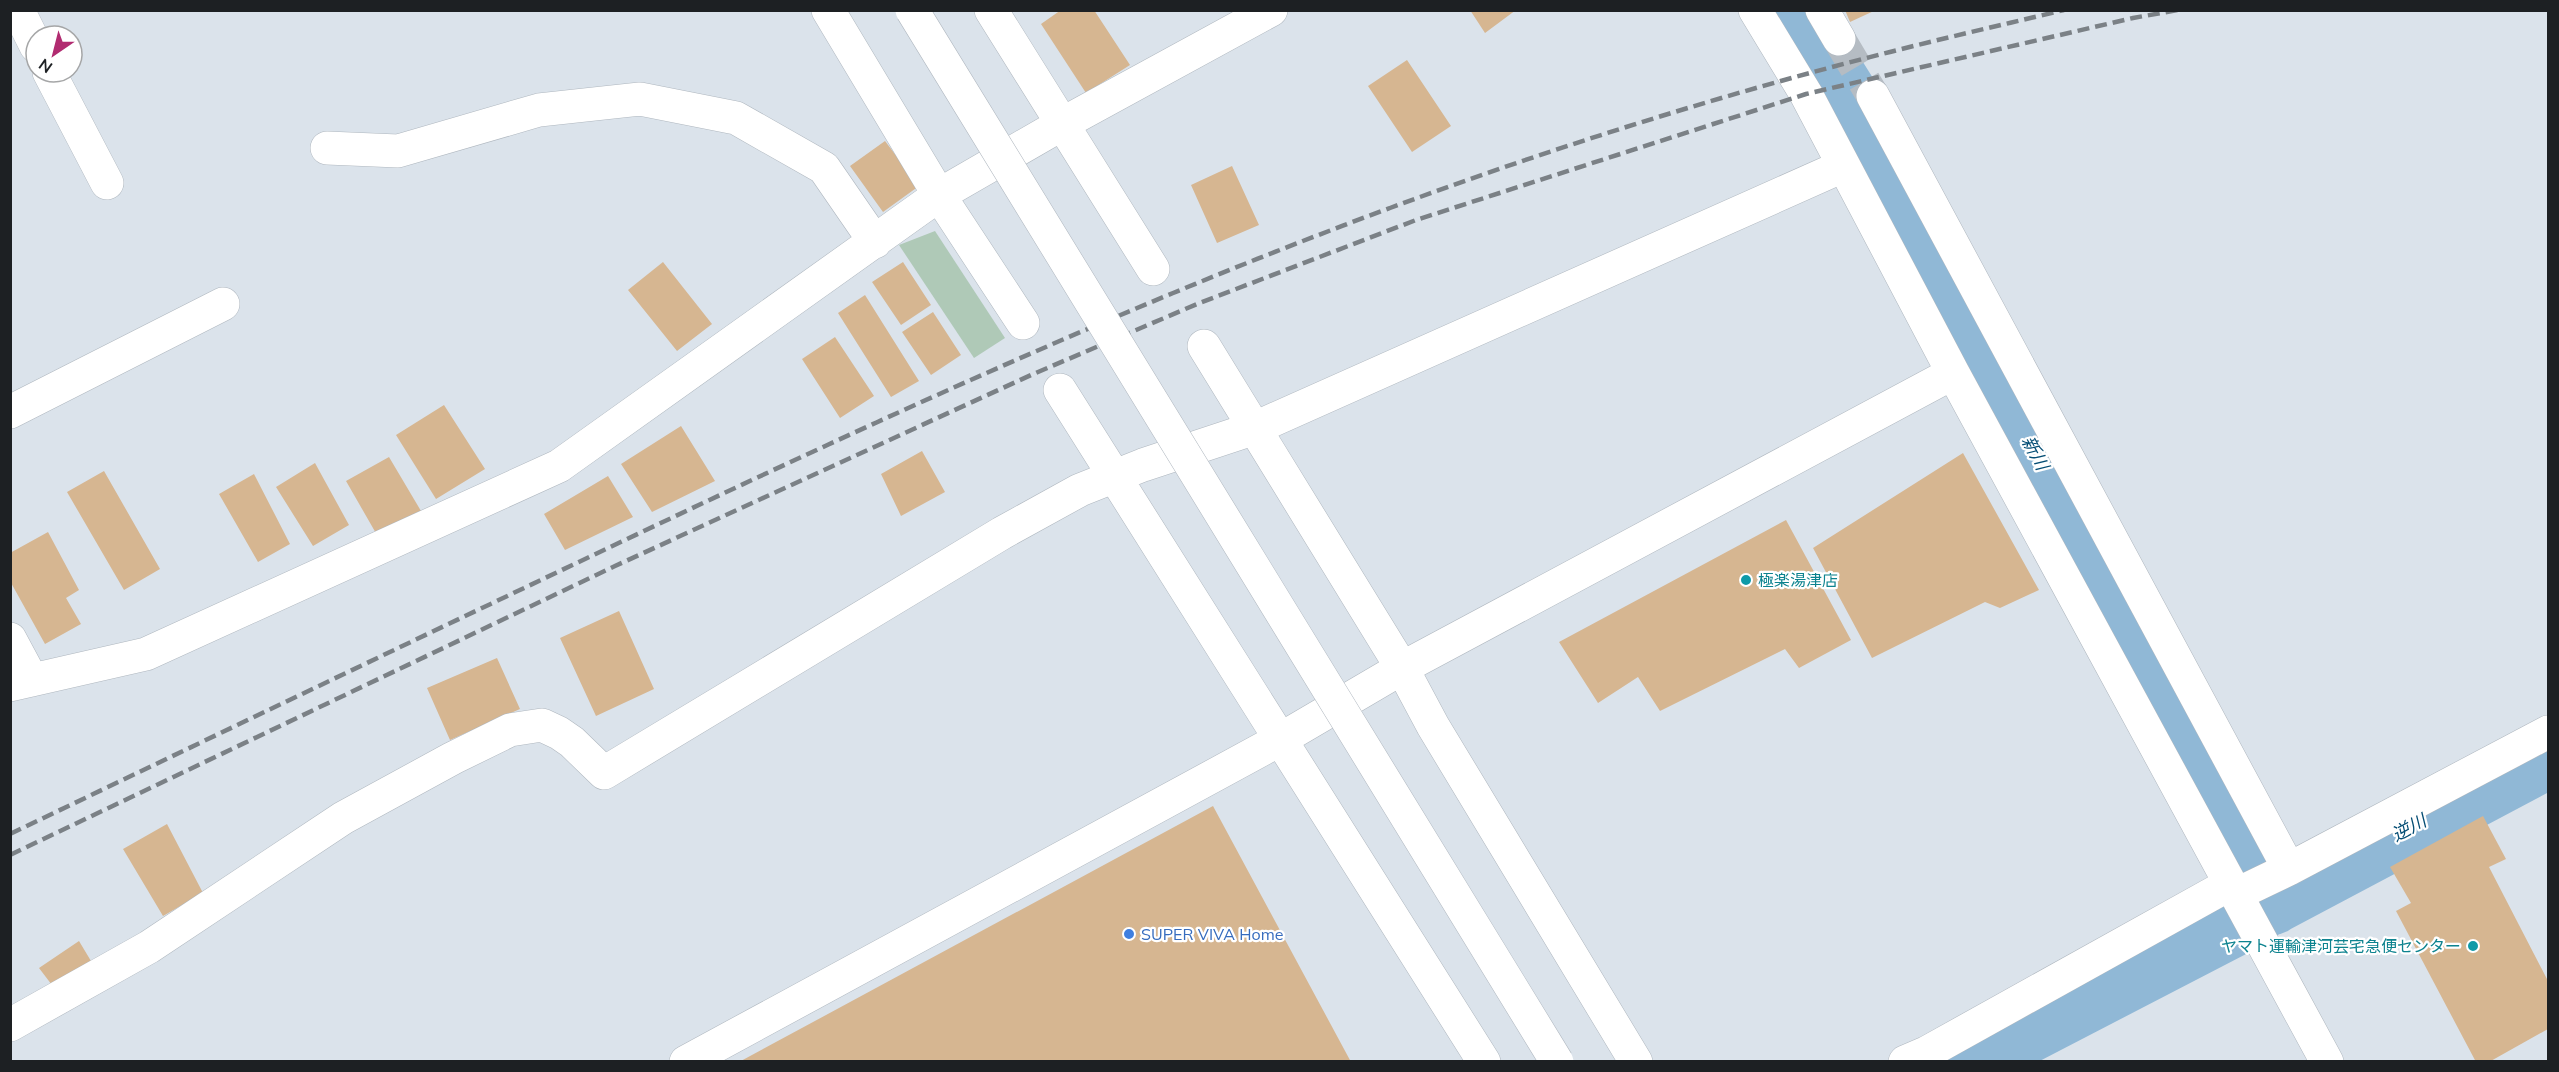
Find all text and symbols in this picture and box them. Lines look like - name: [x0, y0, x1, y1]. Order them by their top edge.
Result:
- north arrow: [24, 24, 84, 84]
- text: N: [35, 55, 56, 78]
- water label: 新川: [2017, 431, 2055, 476]
- place label: 極楽湯津店: [1758, 570, 1838, 590]
- marker: 極楽湯津店: [1739, 573, 1753, 587]
- water label: 逆川: [2387, 808, 2432, 846]
- place label: SUPER VIVA Home: [1141, 924, 1283, 944]
- marker: SUPER VIVA Home: [1122, 927, 1136, 941]
- place label: ヤマト運輸津河芸宅急便センター: [2221, 936, 2461, 956]
- marker: ヤマト運輸津河芸宅急便センター: [2466, 939, 2480, 953]

